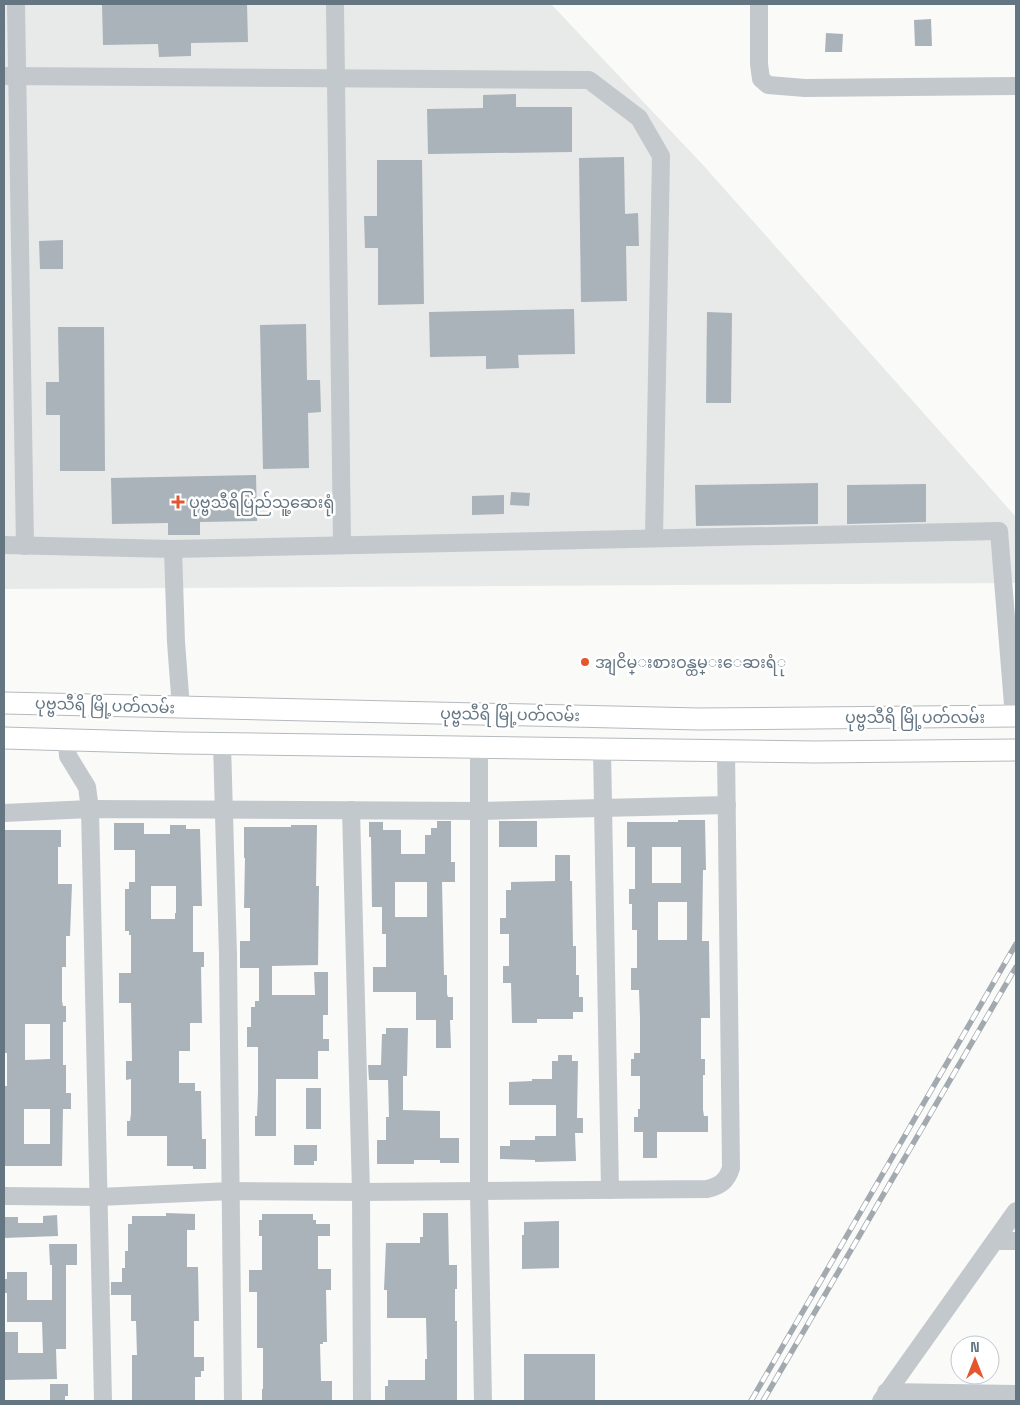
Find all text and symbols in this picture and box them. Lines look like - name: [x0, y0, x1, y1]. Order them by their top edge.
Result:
- place label: ပုဗ္ဗသီရိပြည်သူ့ဆေးရုံ: [189, 491, 334, 517]
- marker: ပုဗ္ဗသီရိပြည်သူ့ဆေးရုံ: [171, 495, 185, 509]
- place label: အျငိမ္းစားဝန္ထမ္းေဆးရံု: [595, 652, 786, 677]
- marker: အျငိမ္းစားဝန္ထမ္းေဆးရံု: [579, 656, 591, 668]
- street label: ပုဗ္ဗသီရိ မြို့ပတ်လမ်း: [35, 692, 175, 722]
- street label: ပုဗ္ဗသီရိ မြို့ပတ်လမ်း: [440, 702, 580, 730]
- street label: ပုဗ္ဗသီရိ မြို့ပတ်လမ်း: [845, 706, 985, 732]
- north arrow: [950, 1335, 1000, 1385]
- text: N: [970, 1338, 980, 1356]

